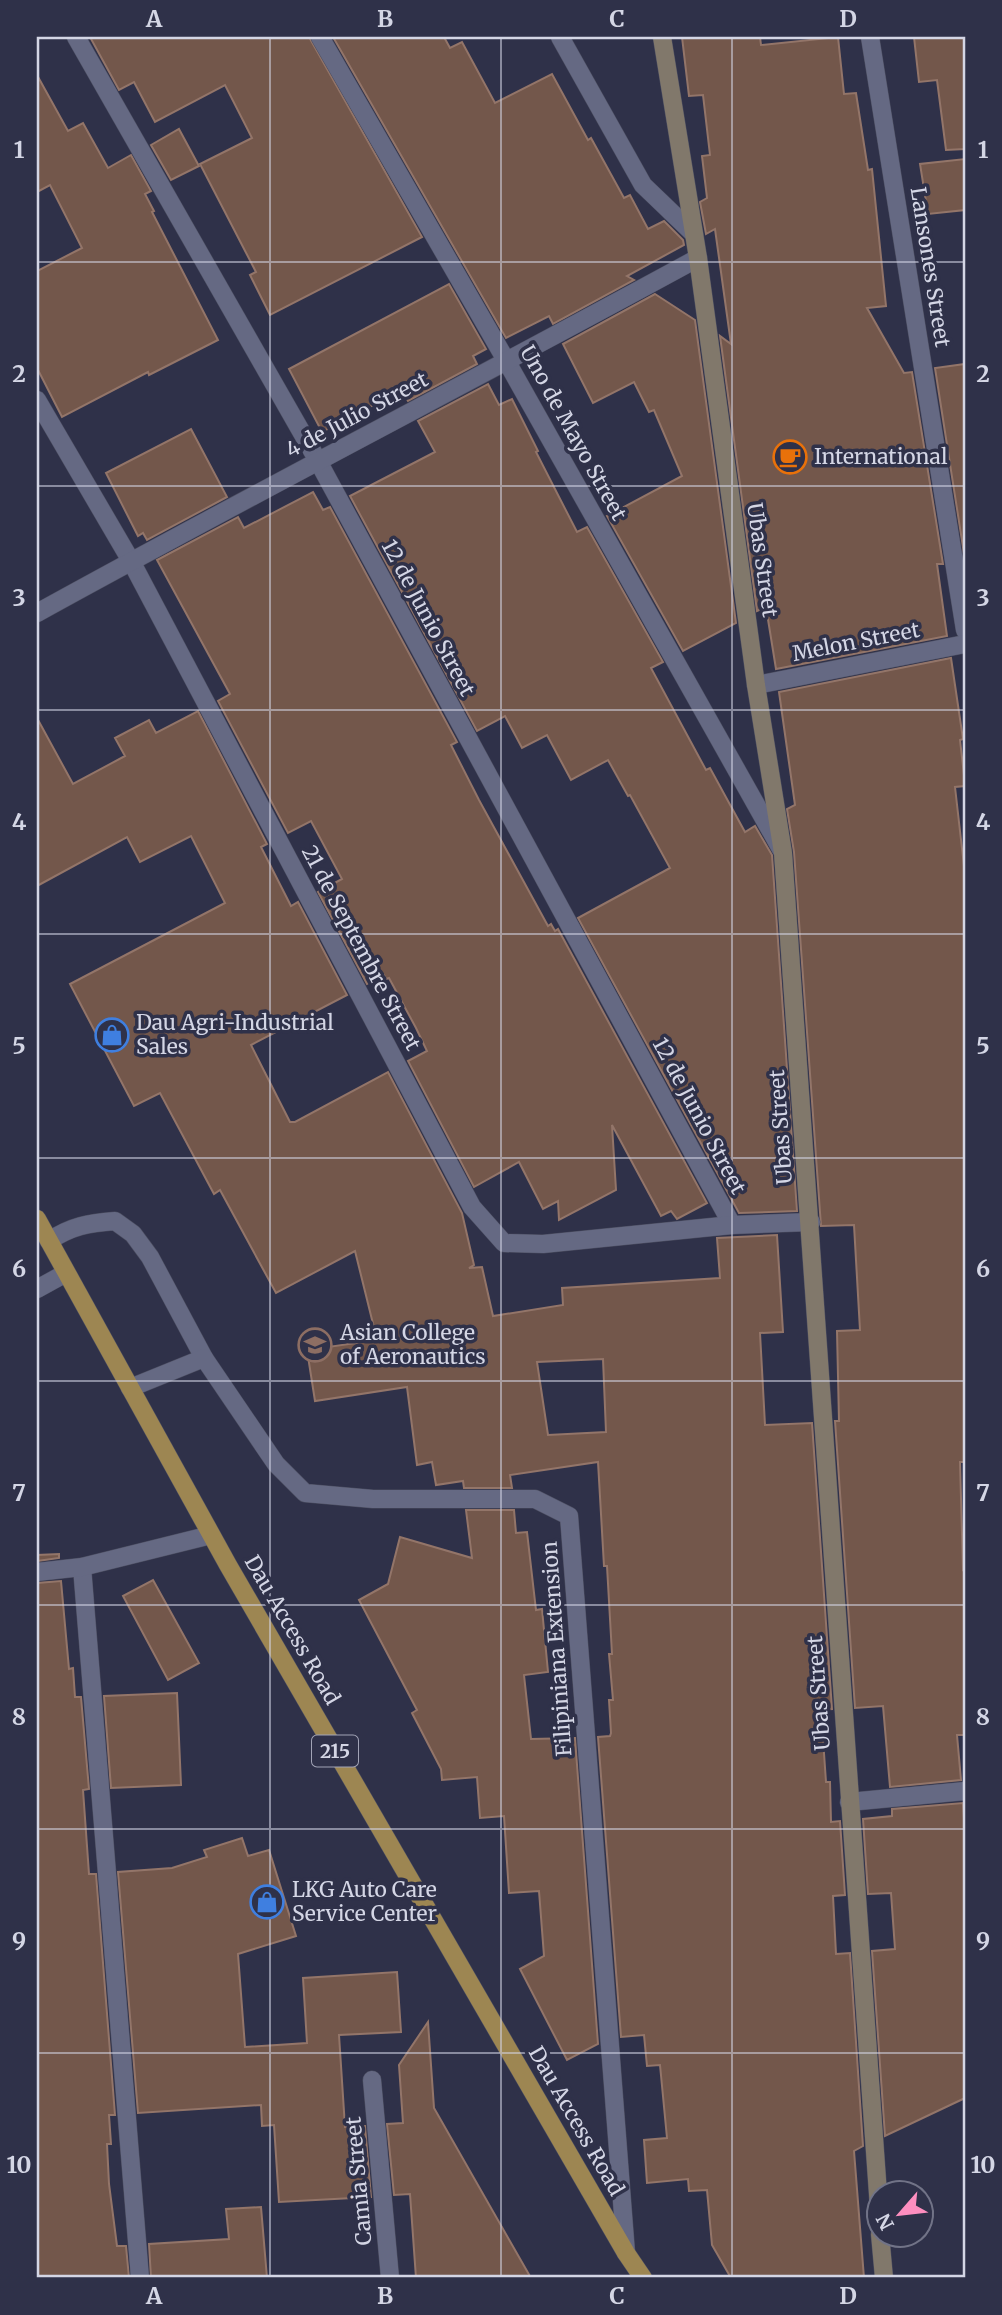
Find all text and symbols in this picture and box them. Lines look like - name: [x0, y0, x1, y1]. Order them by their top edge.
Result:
- text: A: [145, 4, 163, 33]
- text: B: [377, 4, 393, 33]
- text: C: [609, 4, 625, 33]
- text: D: [839, 4, 857, 33]
- text: 1: [14, 135, 25, 164]
- text: 1: [978, 135, 989, 164]
- street label: Lansones Street: [905, 185, 956, 349]
- street label: Uno de Mayo Street: [514, 340, 633, 525]
- text: 2: [12, 359, 26, 388]
- text: 2: [976, 359, 990, 388]
- street label: 4 de Julio Street: [281, 366, 433, 463]
- cafe icon: International: [771, 438, 809, 476]
- place label: International: [814, 443, 948, 470]
- street label: Ubas Street: [741, 501, 784, 619]
- street label: 12 de Junio Street: [376, 535, 481, 701]
- text: 3: [12, 583, 26, 612]
- text: 3: [976, 583, 990, 612]
- street label: Melon Street: [790, 616, 922, 667]
- text: 4: [12, 807, 27, 836]
- text: 4: [976, 807, 991, 836]
- street label: 21 de Septembre Street: [296, 841, 427, 1055]
- place label: Dau Agri-Industrial Sales: [136, 1009, 334, 1060]
- shop icon: Dau Agri-Industrial Sales: [93, 1016, 131, 1054]
- text: 5: [12, 1031, 26, 1060]
- text: 5: [976, 1031, 990, 1060]
- street label: 12 de Junio Street: [647, 1033, 752, 1199]
- street label: Ubas Street: [763, 1069, 798, 1185]
- text: 6: [12, 1254, 26, 1283]
- text: 6: [976, 1254, 990, 1283]
- place label: Asian College of Aeronautics: [339, 1319, 486, 1370]
- school or university icon: Asian College of Aeronautics: [296, 1326, 334, 1364]
- text: 7: [12, 1478, 26, 1507]
- text: 7: [976, 1478, 990, 1507]
- street label: Filipiniana Extension: [536, 1540, 577, 1758]
- street label: Dau Access Road: [239, 1550, 346, 1710]
- street label: Ubas Street: [801, 1635, 836, 1751]
- text: 8: [12, 1702, 26, 1731]
- text: 8: [976, 1702, 990, 1731]
- road number: 215: [312, 1736, 358, 1766]
- place label: LKG Auto Care Service Center: [292, 1876, 437, 1927]
- shop icon: LKG Auto Care Service Center: [248, 1883, 286, 1921]
- text: 9: [12, 1926, 26, 1955]
- text: 9: [976, 1926, 990, 1955]
- street label: Dau Access Road: [523, 2041, 630, 2201]
- street label: Camia Street: [339, 2116, 378, 2246]
- text: 10: [7, 2150, 31, 2179]
- text: 10: [971, 2150, 995, 2179]
- north arrow: [866, 2178, 936, 2248]
- text: N: [871, 2210, 899, 2234]
- text: A: [145, 2281, 163, 2310]
- text: B: [377, 2281, 393, 2310]
- text: C: [609, 2281, 625, 2310]
- text: D: [839, 2281, 857, 2310]

